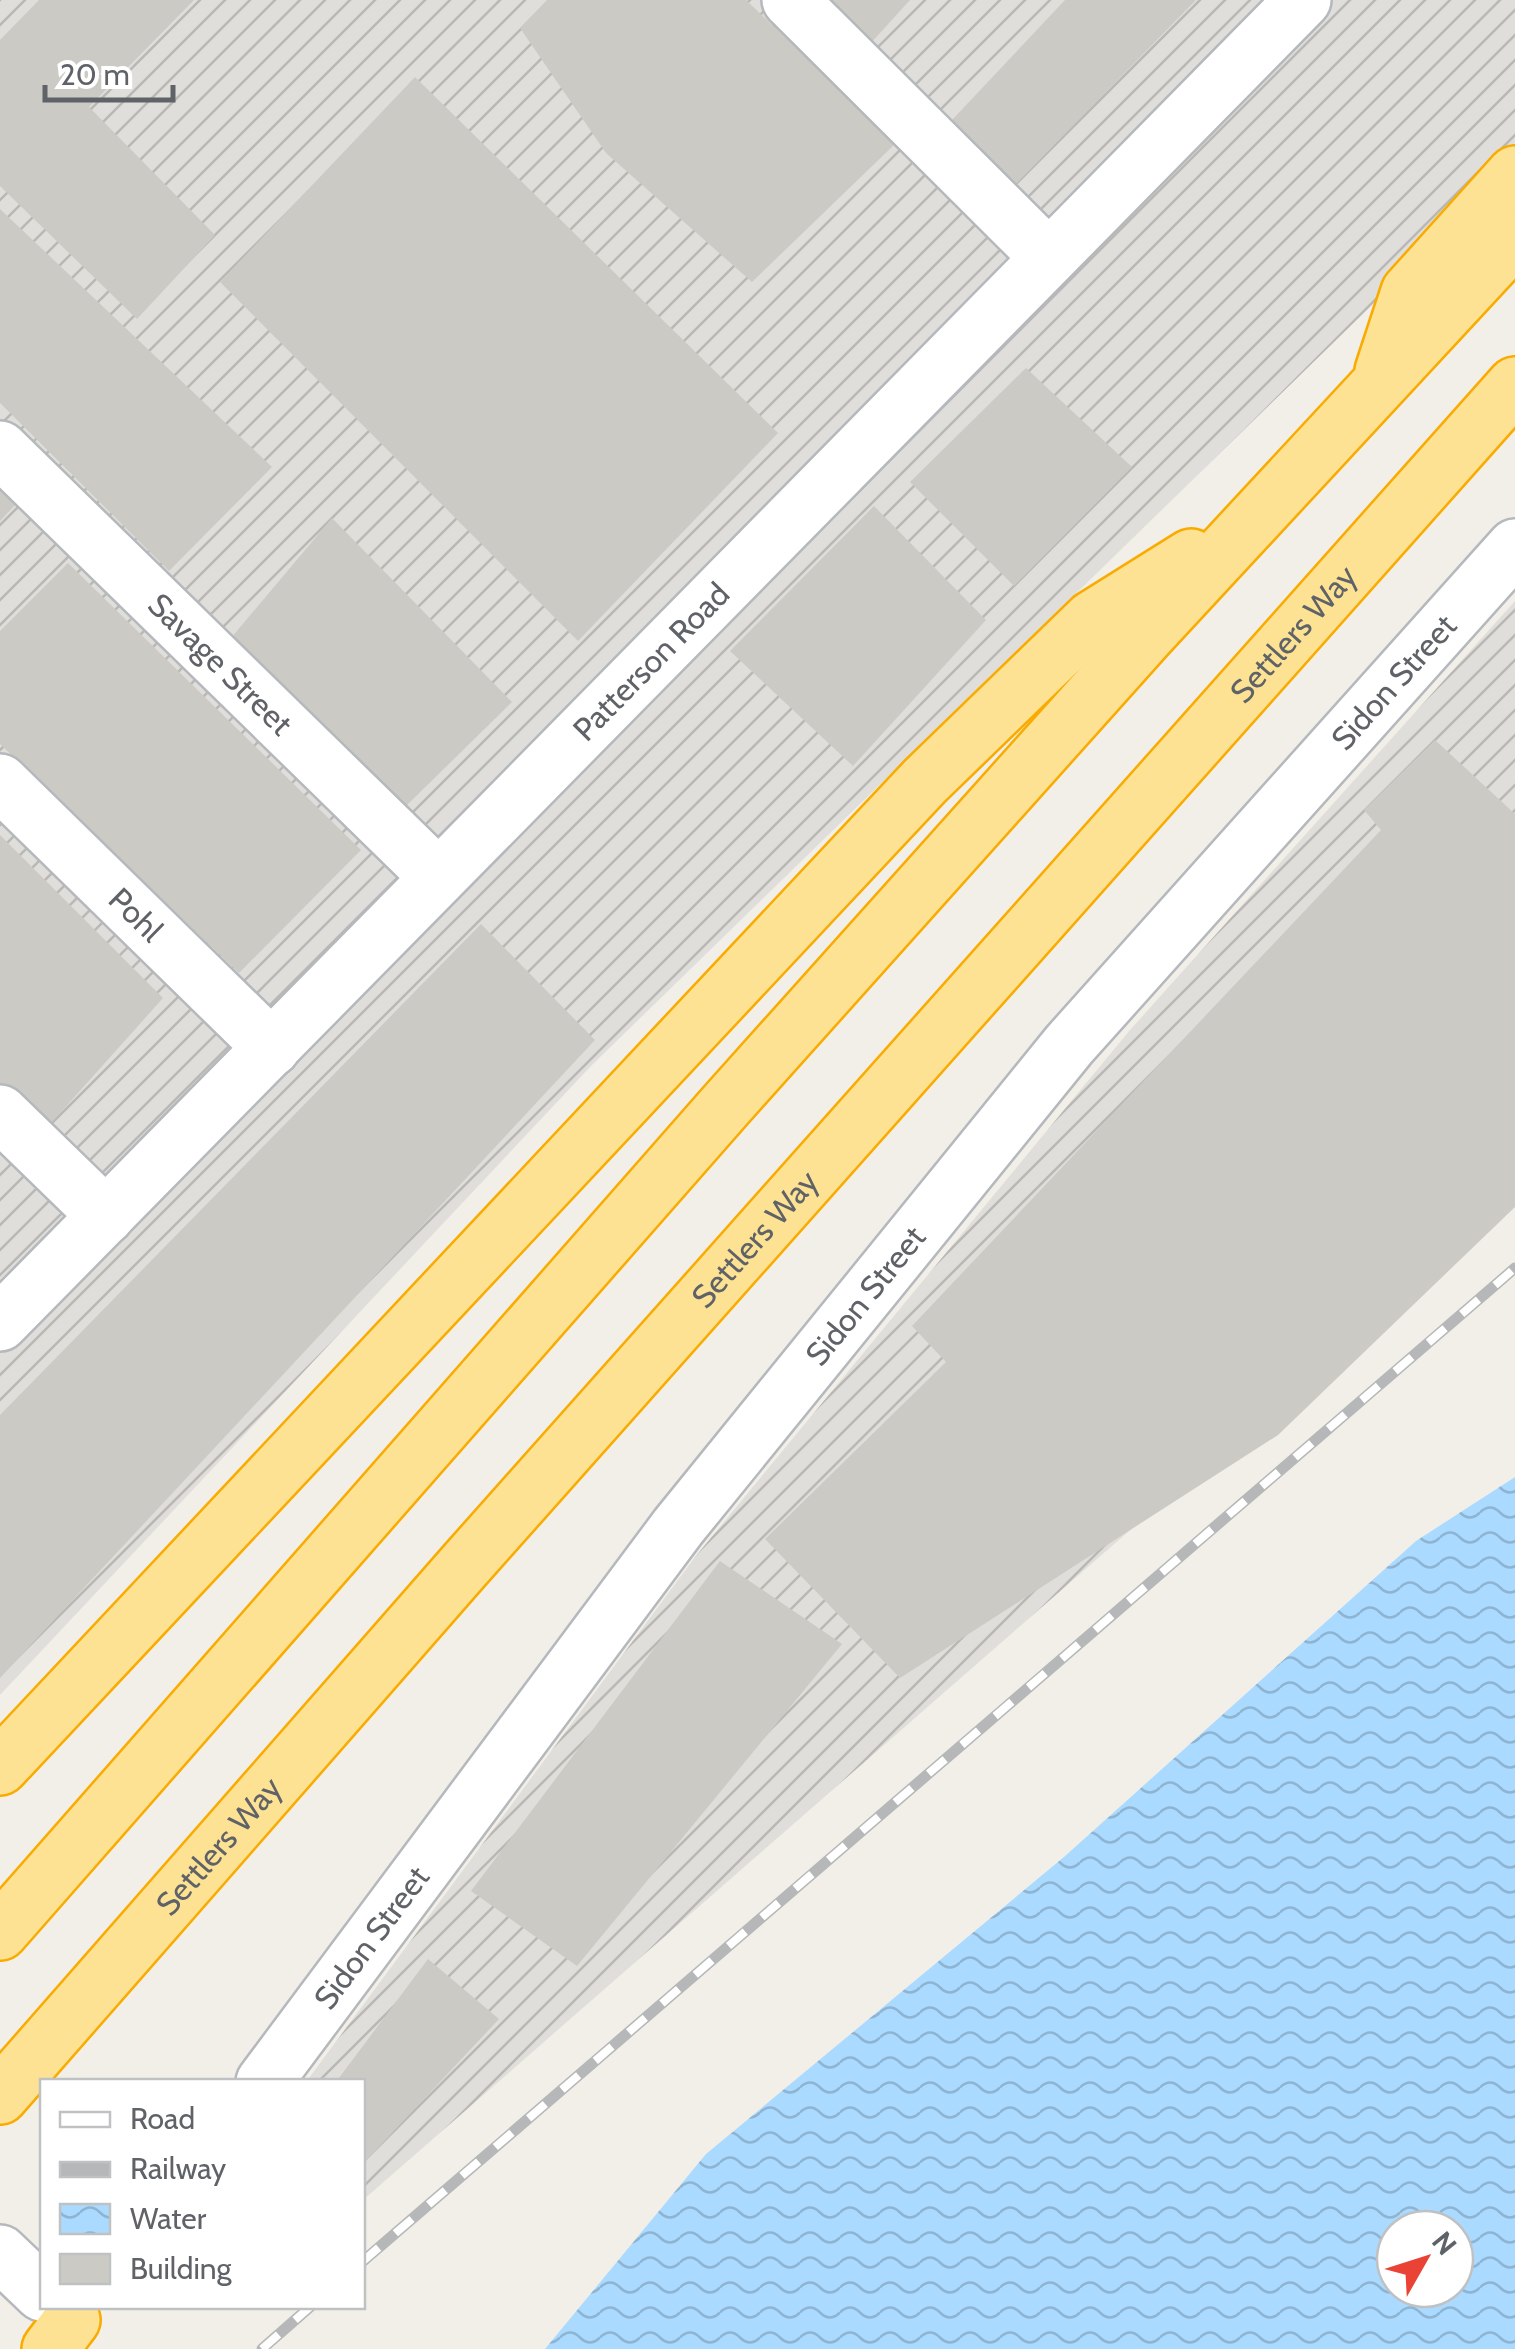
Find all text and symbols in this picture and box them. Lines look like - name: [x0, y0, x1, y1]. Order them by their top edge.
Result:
- scale bar: [45, 40, 172, 102]
- text: 20 m: [60, 56, 130, 93]
- street label: Settlers Way: [1222, 557, 1364, 711]
- street label: Patterson Road: [565, 574, 737, 749]
- street label: Savage Street: [140, 585, 301, 743]
- street label: Sidon Street: [1323, 606, 1464, 758]
- street label: Pohl: [101, 879, 172, 950]
- street label: Settlers Way: [683, 1162, 826, 1316]
- street label: Sidon Street: [797, 1218, 933, 1373]
- street label: Settlers Way: [147, 1769, 289, 1923]
- street label: Sidon Street: [305, 1858, 437, 2016]
- legend: [40, 2079, 365, 2309]
- text: Road: [130, 2100, 195, 2137]
- text: Railway: [130, 2150, 226, 2187]
- text: Water: [130, 2200, 207, 2237]
- north arrow: [1375, 2209, 1475, 2309]
- text: N: [1425, 2225, 1464, 2262]
- text: Building: [130, 2250, 233, 2287]

